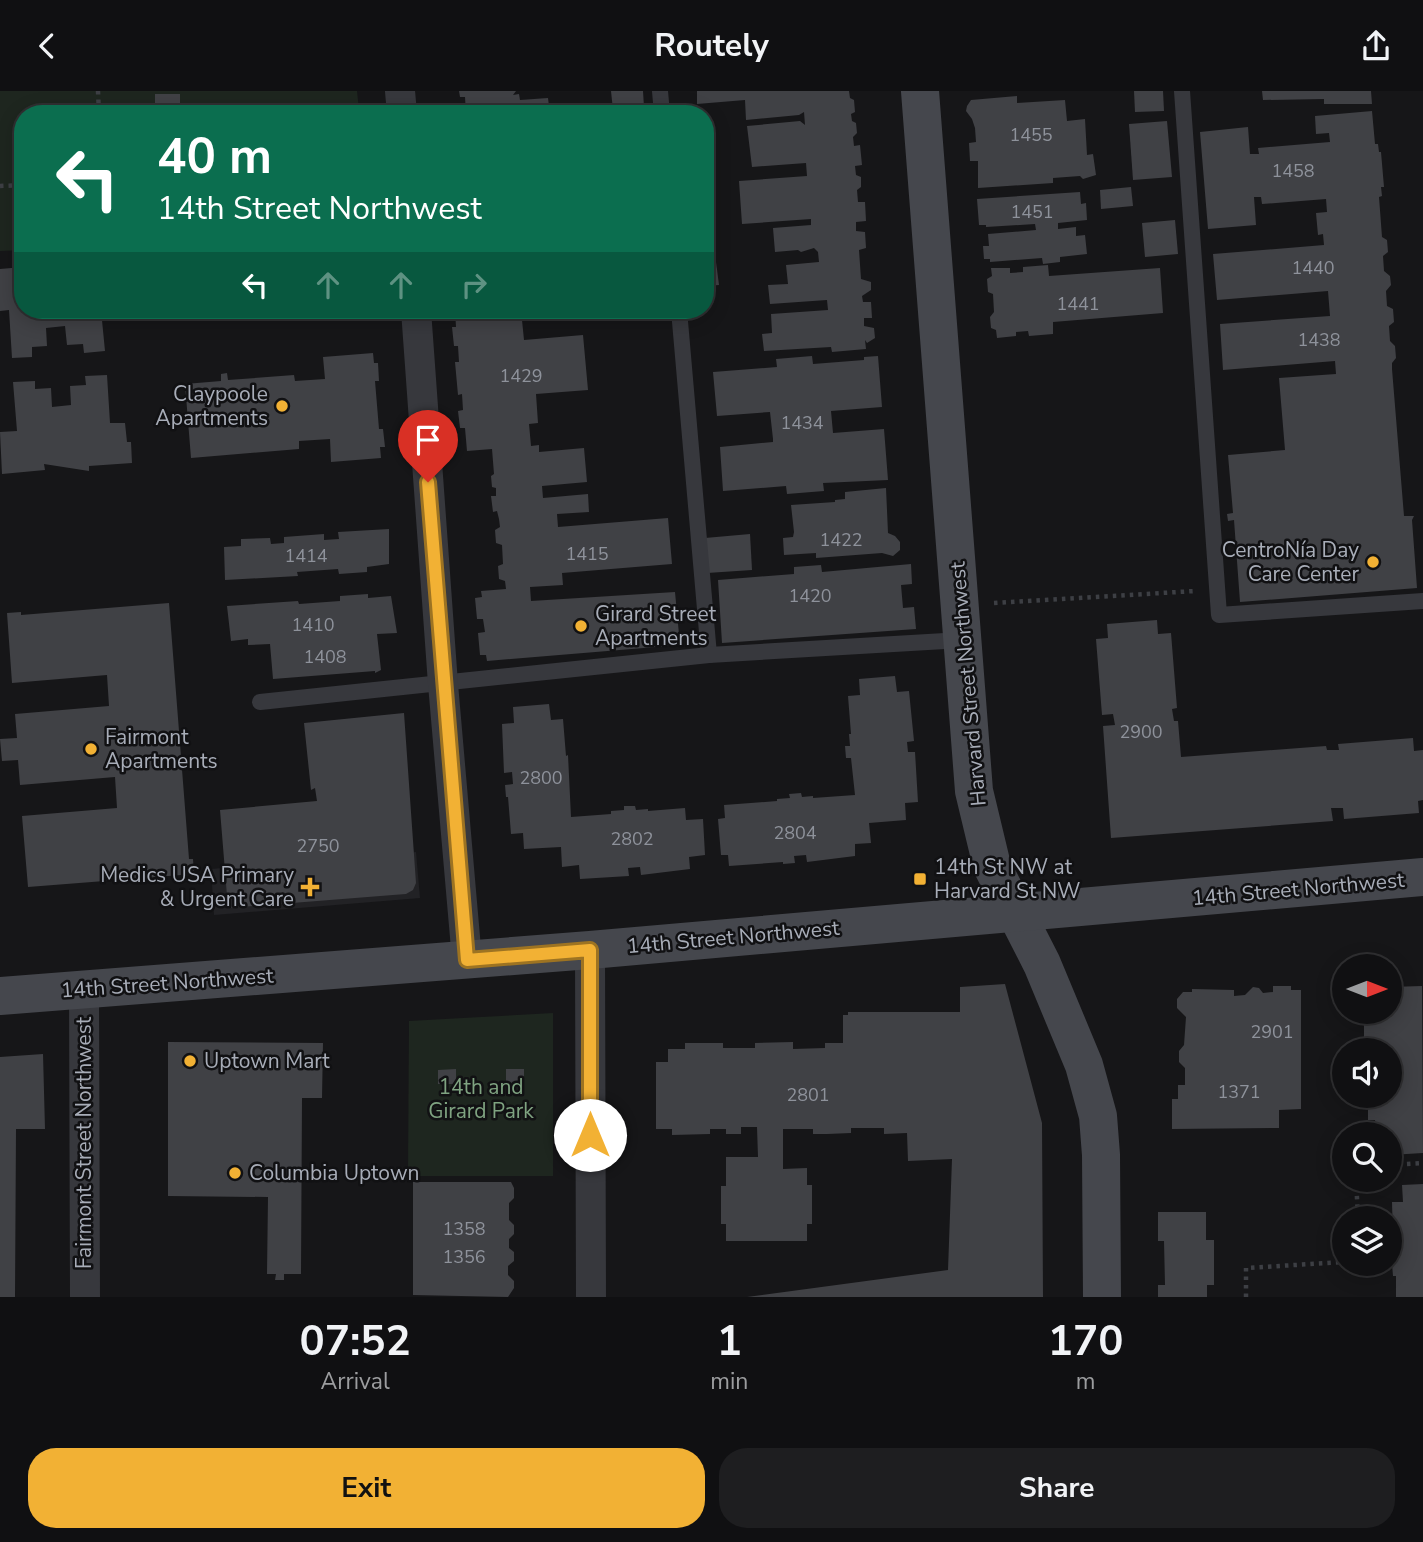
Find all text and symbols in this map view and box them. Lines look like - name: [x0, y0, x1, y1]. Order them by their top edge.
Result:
- text: Routely: [654, 24, 769, 67]
- icon: back: [28, 27, 66, 65]
- icon: share: [1357, 27, 1395, 65]
- text: 40 m: [157, 123, 272, 190]
- house number: 1455: [1009, 123, 1053, 147]
- icon: left: [42, 133, 133, 224]
- house number: 1458: [1271, 159, 1315, 183]
- text: 14th Street Northwest: [157, 187, 482, 230]
- house number: 1451: [1010, 200, 1054, 224]
- house number: 1440: [1291, 256, 1335, 280]
- icon: left: [236, 266, 274, 304]
- icon: ahead: [309, 266, 347, 304]
- icon: ahead: [382, 266, 420, 304]
- icon: right: [455, 266, 493, 304]
- house number: 1441: [1056, 292, 1100, 316]
- house number: 1438: [1297, 328, 1341, 352]
- house number: 1429: [499, 364, 543, 388]
- place label: Claypoole Apartments: [155, 380, 268, 432]
- marker: Claypoole Apartments: [274, 398, 290, 414]
- pin: [398, 410, 458, 482]
- house number: 1434: [780, 411, 824, 435]
- icon: arrive: [409, 421, 447, 459]
- house number: 1422: [819, 528, 863, 552]
- place label: CentroNía Day Care Center: [1222, 536, 1359, 588]
- house number: 1415: [565, 542, 609, 566]
- house number: 1414: [284, 544, 328, 568]
- marker: CentroNía Day Care Center: [1365, 554, 1381, 570]
- street label: Harvard Street Northwest: [943, 560, 993, 807]
- house number: 1420: [788, 584, 832, 608]
- place label: Girard Street Apartments: [595, 600, 717, 652]
- house number: 1410: [291, 613, 335, 637]
- marker: Girard Street Apartments: [573, 618, 589, 634]
- house number: 1408: [303, 645, 347, 669]
- house number: 2900: [1119, 720, 1163, 744]
- place label: Fairmont Apartments: [105, 723, 218, 775]
- marker: Fairmont Apartments: [83, 741, 99, 757]
- house number: 2800: [519, 766, 563, 790]
- house number: 2804: [773, 821, 817, 845]
- house number: 2802: [610, 827, 654, 851]
- house number: 2750: [296, 834, 340, 858]
- place label: 14th St NW at Harvard St NW: [934, 853, 1080, 905]
- place label: Medics USA Primary & Urgent Care: [100, 861, 294, 913]
- street label: 14th Street Northwest: [1191, 866, 1406, 912]
- marker: 14th St NW at Harvard St NW: [912, 871, 928, 887]
- marker: Medics USA Primary & Urgent Care: [300, 877, 320, 897]
- street label: 14th Street Northwest: [626, 914, 841, 960]
- north arrow: [1332, 954, 1402, 1024]
- map controls: [1332, 954, 1402, 1276]
- street label: 14th Street Northwest: [60, 962, 275, 1004]
- street label: Fairmont Street Northwest: [70, 1016, 98, 1269]
- house number: 2901: [1250, 1020, 1294, 1044]
- button: sound: [1332, 1038, 1402, 1108]
- place label: Uptown Mart: [204, 1047, 330, 1075]
- marker: Uptown Mart: [182, 1053, 198, 1069]
- park label: 14th and Girard Park: [428, 1073, 534, 1125]
- house number: 1371: [1217, 1080, 1261, 1104]
- house number: 2801: [786, 1083, 830, 1107]
- position arrow: [553, 1098, 627, 1172]
- button: search: [1332, 1122, 1402, 1192]
- place label: Columbia Uptown: [249, 1159, 419, 1187]
- marker: Columbia Uptown: [227, 1165, 243, 1181]
- button: layers: [1332, 1206, 1402, 1276]
- house number: 1358: [442, 1217, 486, 1241]
- house number: 1356: [442, 1245, 486, 1269]
- text: 07:52: [300, 1313, 411, 1370]
- text: 1: [717, 1313, 742, 1370]
- text: 170: [1048, 1313, 1123, 1370]
- text: Arrival: [321, 1366, 390, 1397]
- text: min: [710, 1366, 748, 1397]
- text: m: [1076, 1366, 1096, 1397]
- button: Exit: [28, 1448, 705, 1528]
- button: Share: [719, 1448, 1395, 1528]

